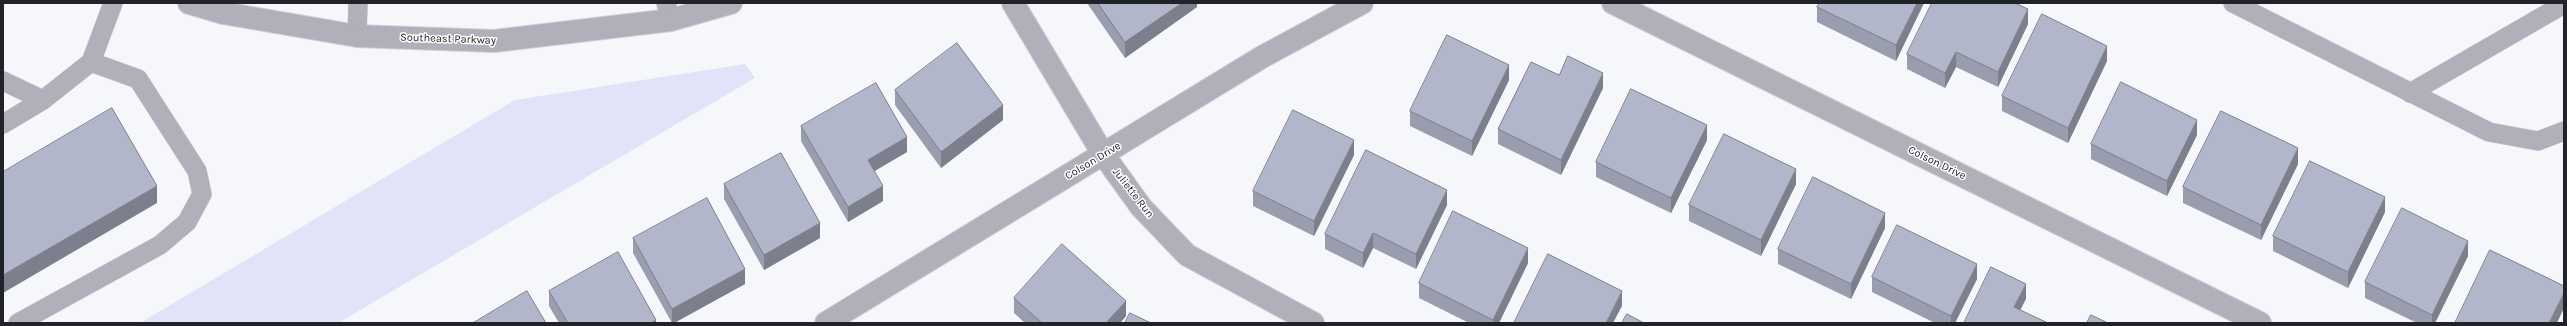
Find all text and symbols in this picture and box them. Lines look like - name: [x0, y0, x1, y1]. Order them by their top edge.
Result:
- street label: Southeast Parkway: [400, 31, 496, 47]
- street label: Colson Drive: [1063, 139, 1123, 183]
- street label: Colson Drive: [1906, 143, 1968, 183]
- street label: Juliette Run: [1109, 165, 1157, 221]

